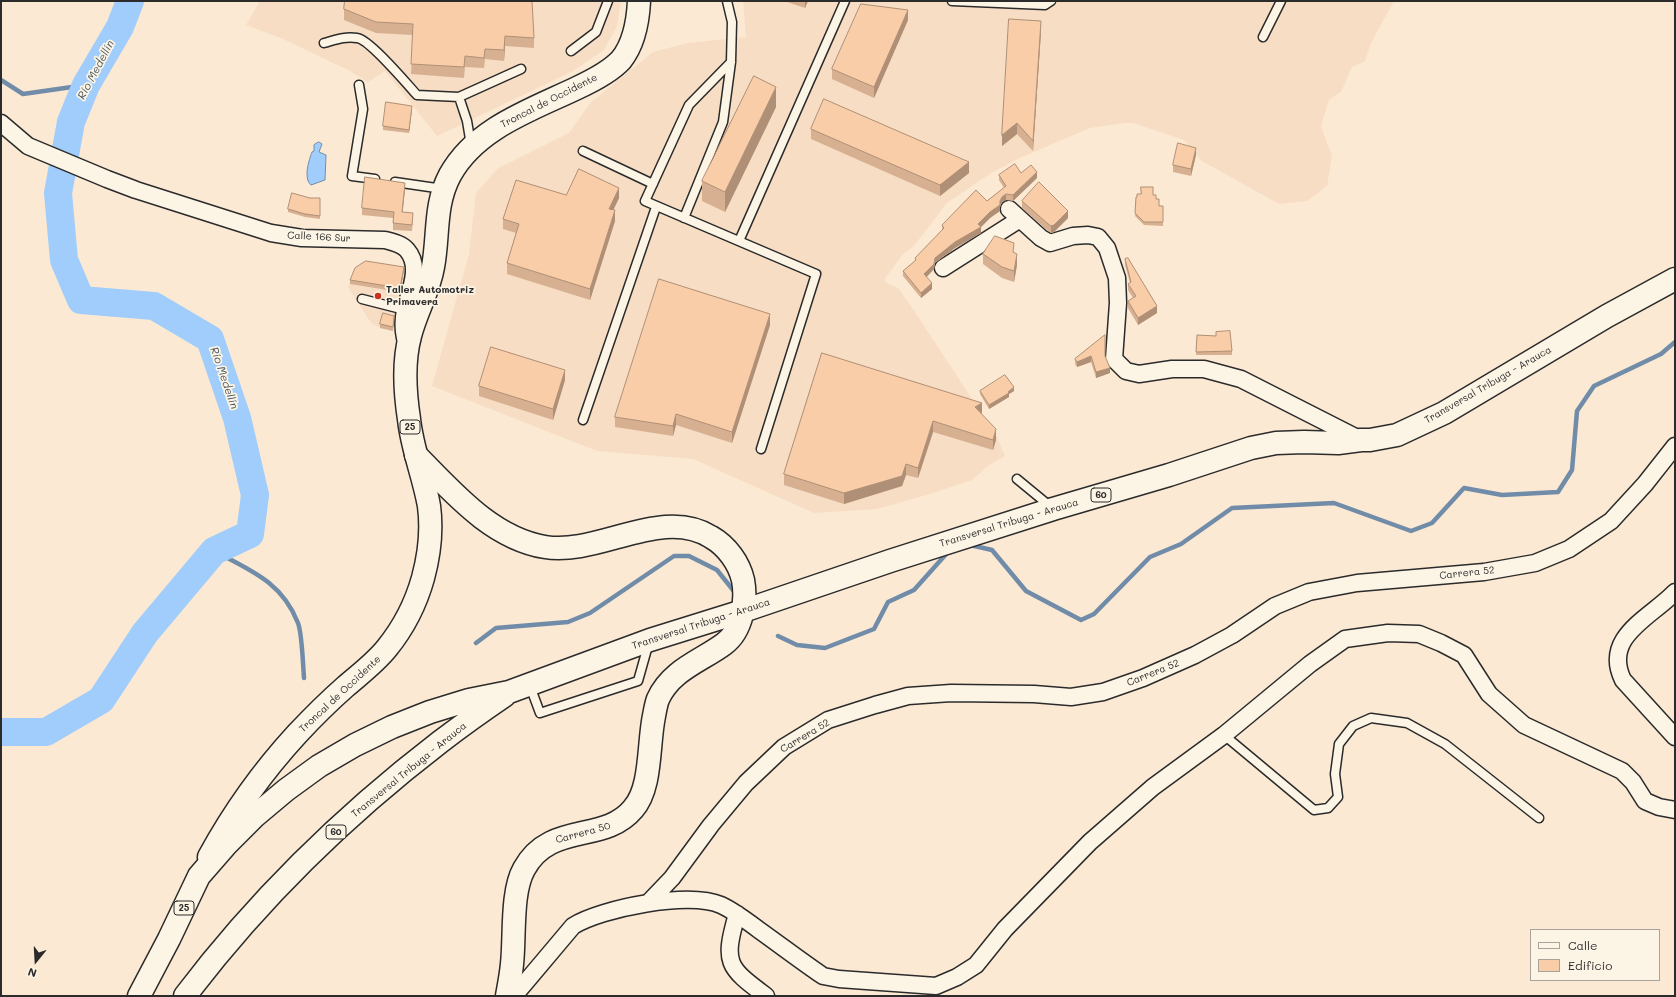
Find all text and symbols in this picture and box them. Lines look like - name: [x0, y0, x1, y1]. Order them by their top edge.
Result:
- water label: Río Medellín: [75, 38, 117, 102]
- street label: Troncal de Occidente: [499, 71, 599, 131]
- street label: Calle 166 Sur: [287, 229, 351, 245]
- place label: Taller Automotriz Primavera: [386, 284, 474, 308]
- marker: Taller Automotriz Primavera: [373, 291, 383, 301]
- street label: Transversal Tribuga - Arauca: [1422, 344, 1554, 426]
- water label: Río Medellín: [207, 345, 241, 411]
- road number: 25: [400, 420, 420, 434]
- road number: 60: [1091, 488, 1111, 502]
- street label: Transversal Tribuga - Arauca: [938, 496, 1080, 550]
- street label: Carrera 52: [1439, 564, 1495, 582]
- street label: Transversal Tribuga - Arauca: [630, 596, 772, 652]
- street label: Troncal de Occidente: [297, 653, 383, 735]
- street label: Carrera 52: [1125, 657, 1181, 689]
- street label: Carrera 52: [778, 717, 832, 755]
- street label: Transversal Tribuga - Arauca: [349, 720, 469, 820]
- street label: Carrera 50: [554, 820, 612, 846]
- road number: 60: [326, 825, 346, 839]
- road number: 25: [174, 901, 194, 915]
- legend: [1530, 929, 1660, 981]
- text: Calle: [1568, 937, 1598, 953]
- north arrow: [16, 941, 56, 981]
- text: Edificio: [1568, 957, 1612, 973]
- text: N: [26, 964, 38, 981]

